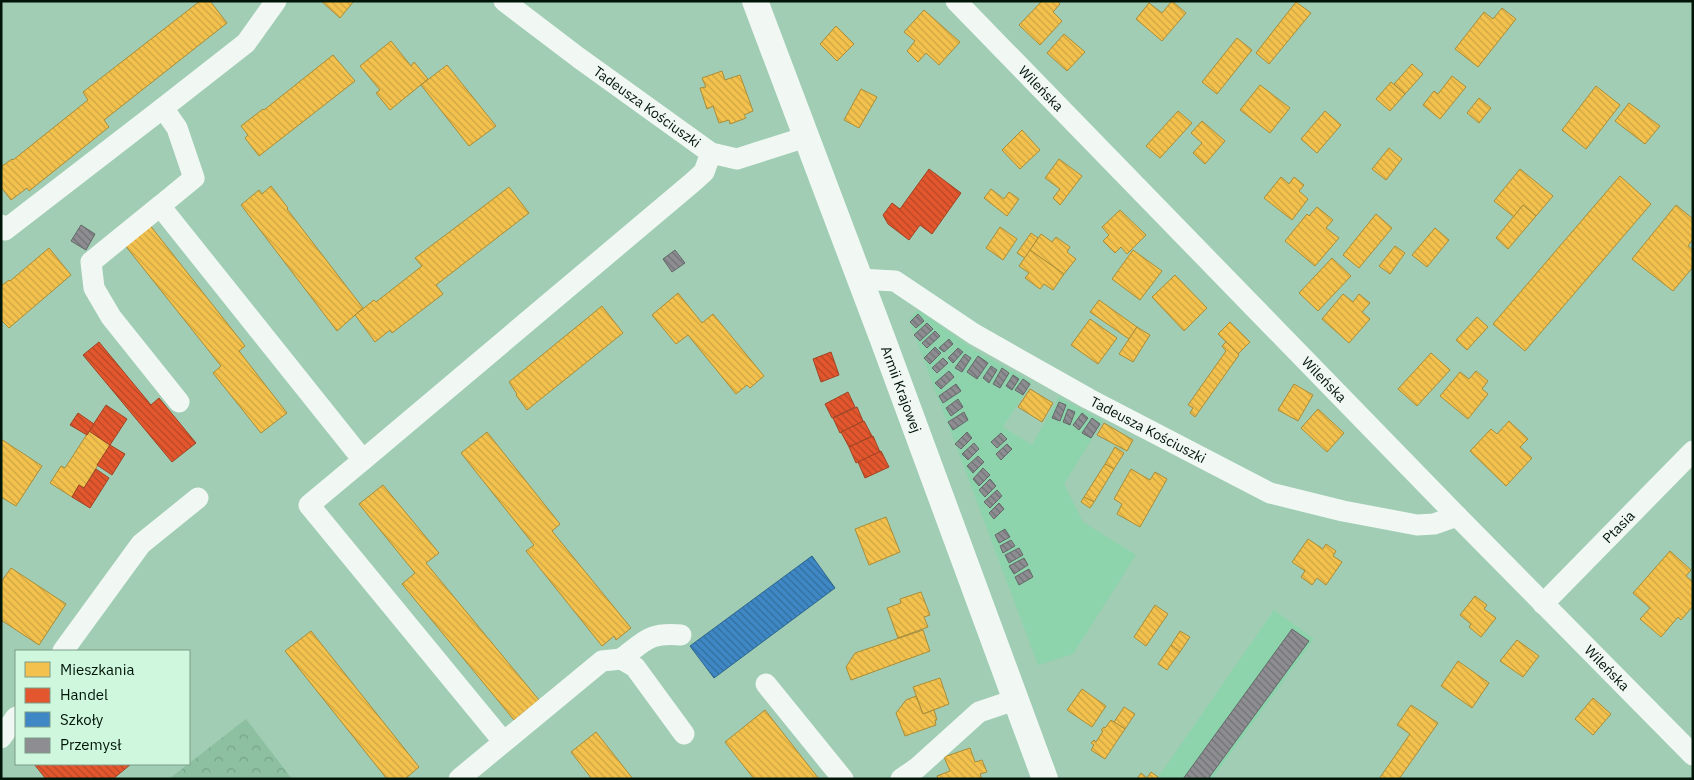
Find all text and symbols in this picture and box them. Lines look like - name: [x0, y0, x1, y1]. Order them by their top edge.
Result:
- street label: Tadeusza Kościuszki: [590, 62, 704, 152]
- street label: Wileńska: [1015, 62, 1068, 116]
- street label: Armii Krajowej: [877, 344, 925, 435]
- street label: Wileńska: [1298, 353, 1351, 407]
- street label: Tadeusza Kościuszki: [1087, 392, 1209, 467]
- street label: Ptasia: [1599, 506, 1639, 547]
- street label: Wileńska: [1581, 641, 1634, 695]
- legend: [15, 650, 190, 765]
- text: Mieszkania: [60, 660, 134, 679]
- text: Handel: [60, 685, 108, 704]
- text: Szkoły: [60, 710, 104, 729]
- text: Przemysł: [60, 735, 122, 754]

